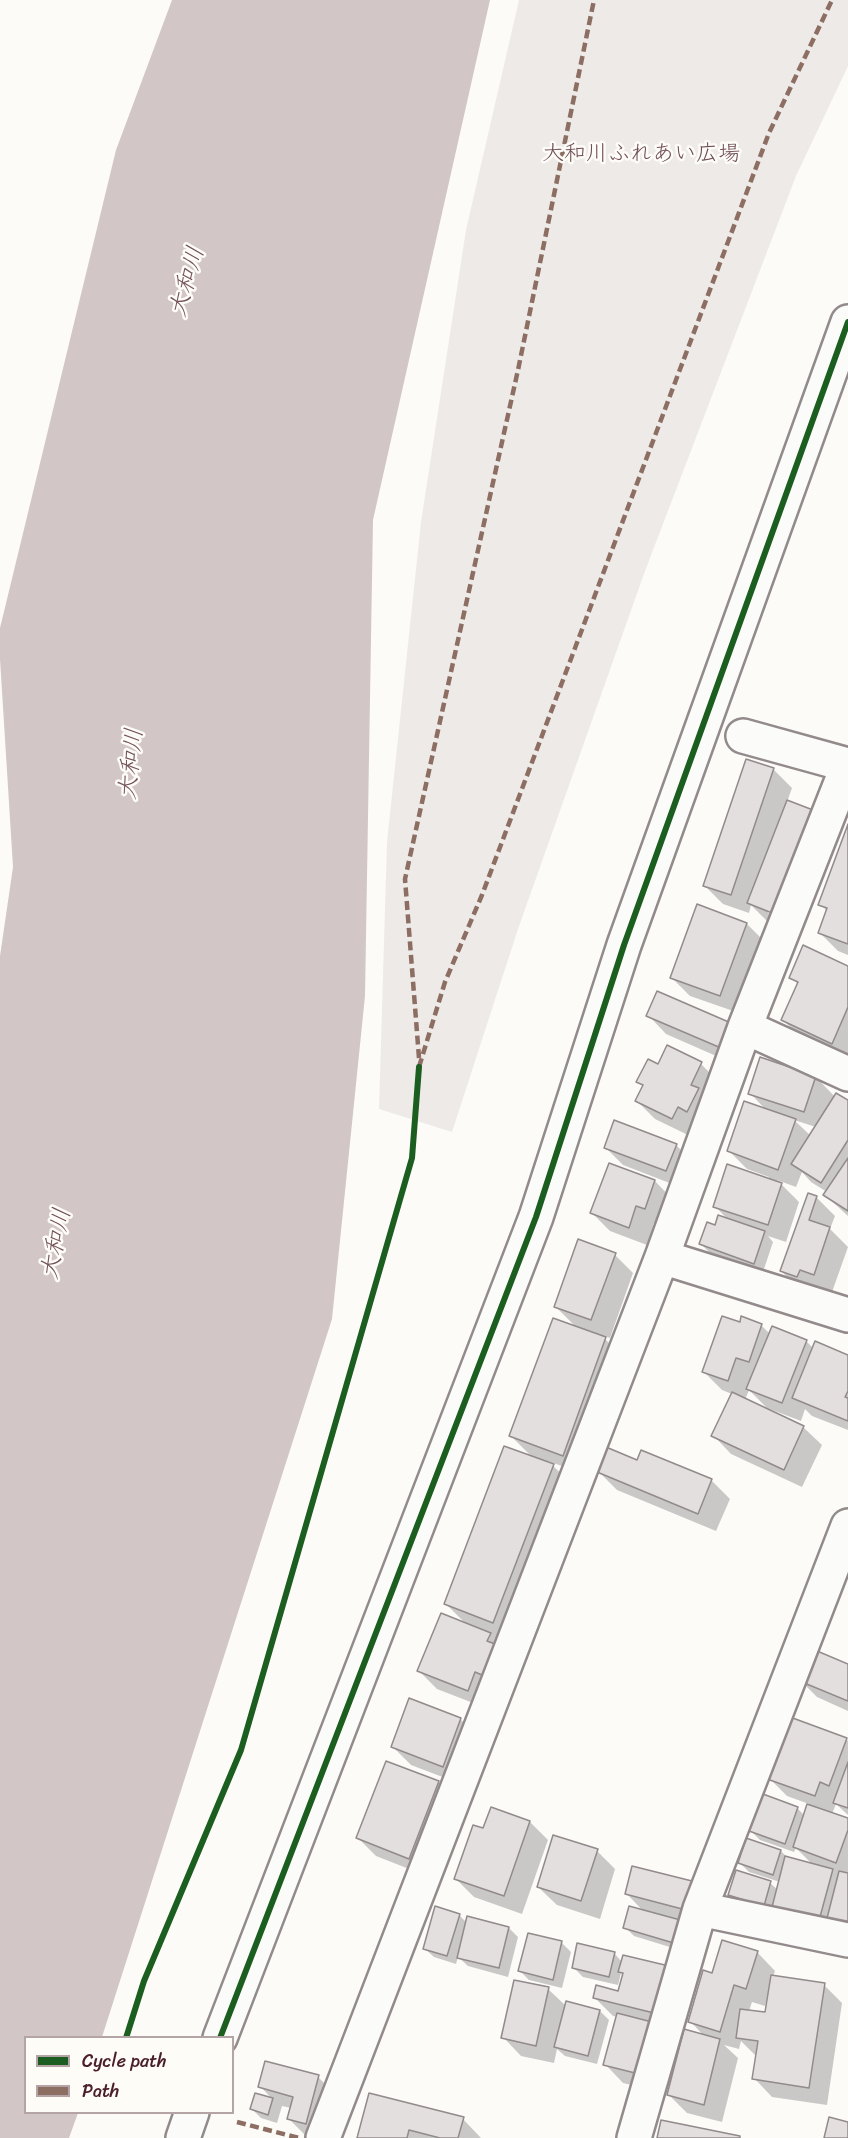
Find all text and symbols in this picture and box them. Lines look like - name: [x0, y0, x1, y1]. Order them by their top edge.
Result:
- park label: 大和川ふれあい広場: [542, 141, 740, 167]
- water label: 大和川: [164, 243, 212, 321]
- water label: 大和川: [114, 727, 150, 801]
- water label: 大和川: [36, 1206, 78, 1282]
- legend: [24, 2036, 234, 2114]
- text: Cycle path: [82, 2045, 166, 2077]
- text: Path: [82, 2075, 119, 2107]

